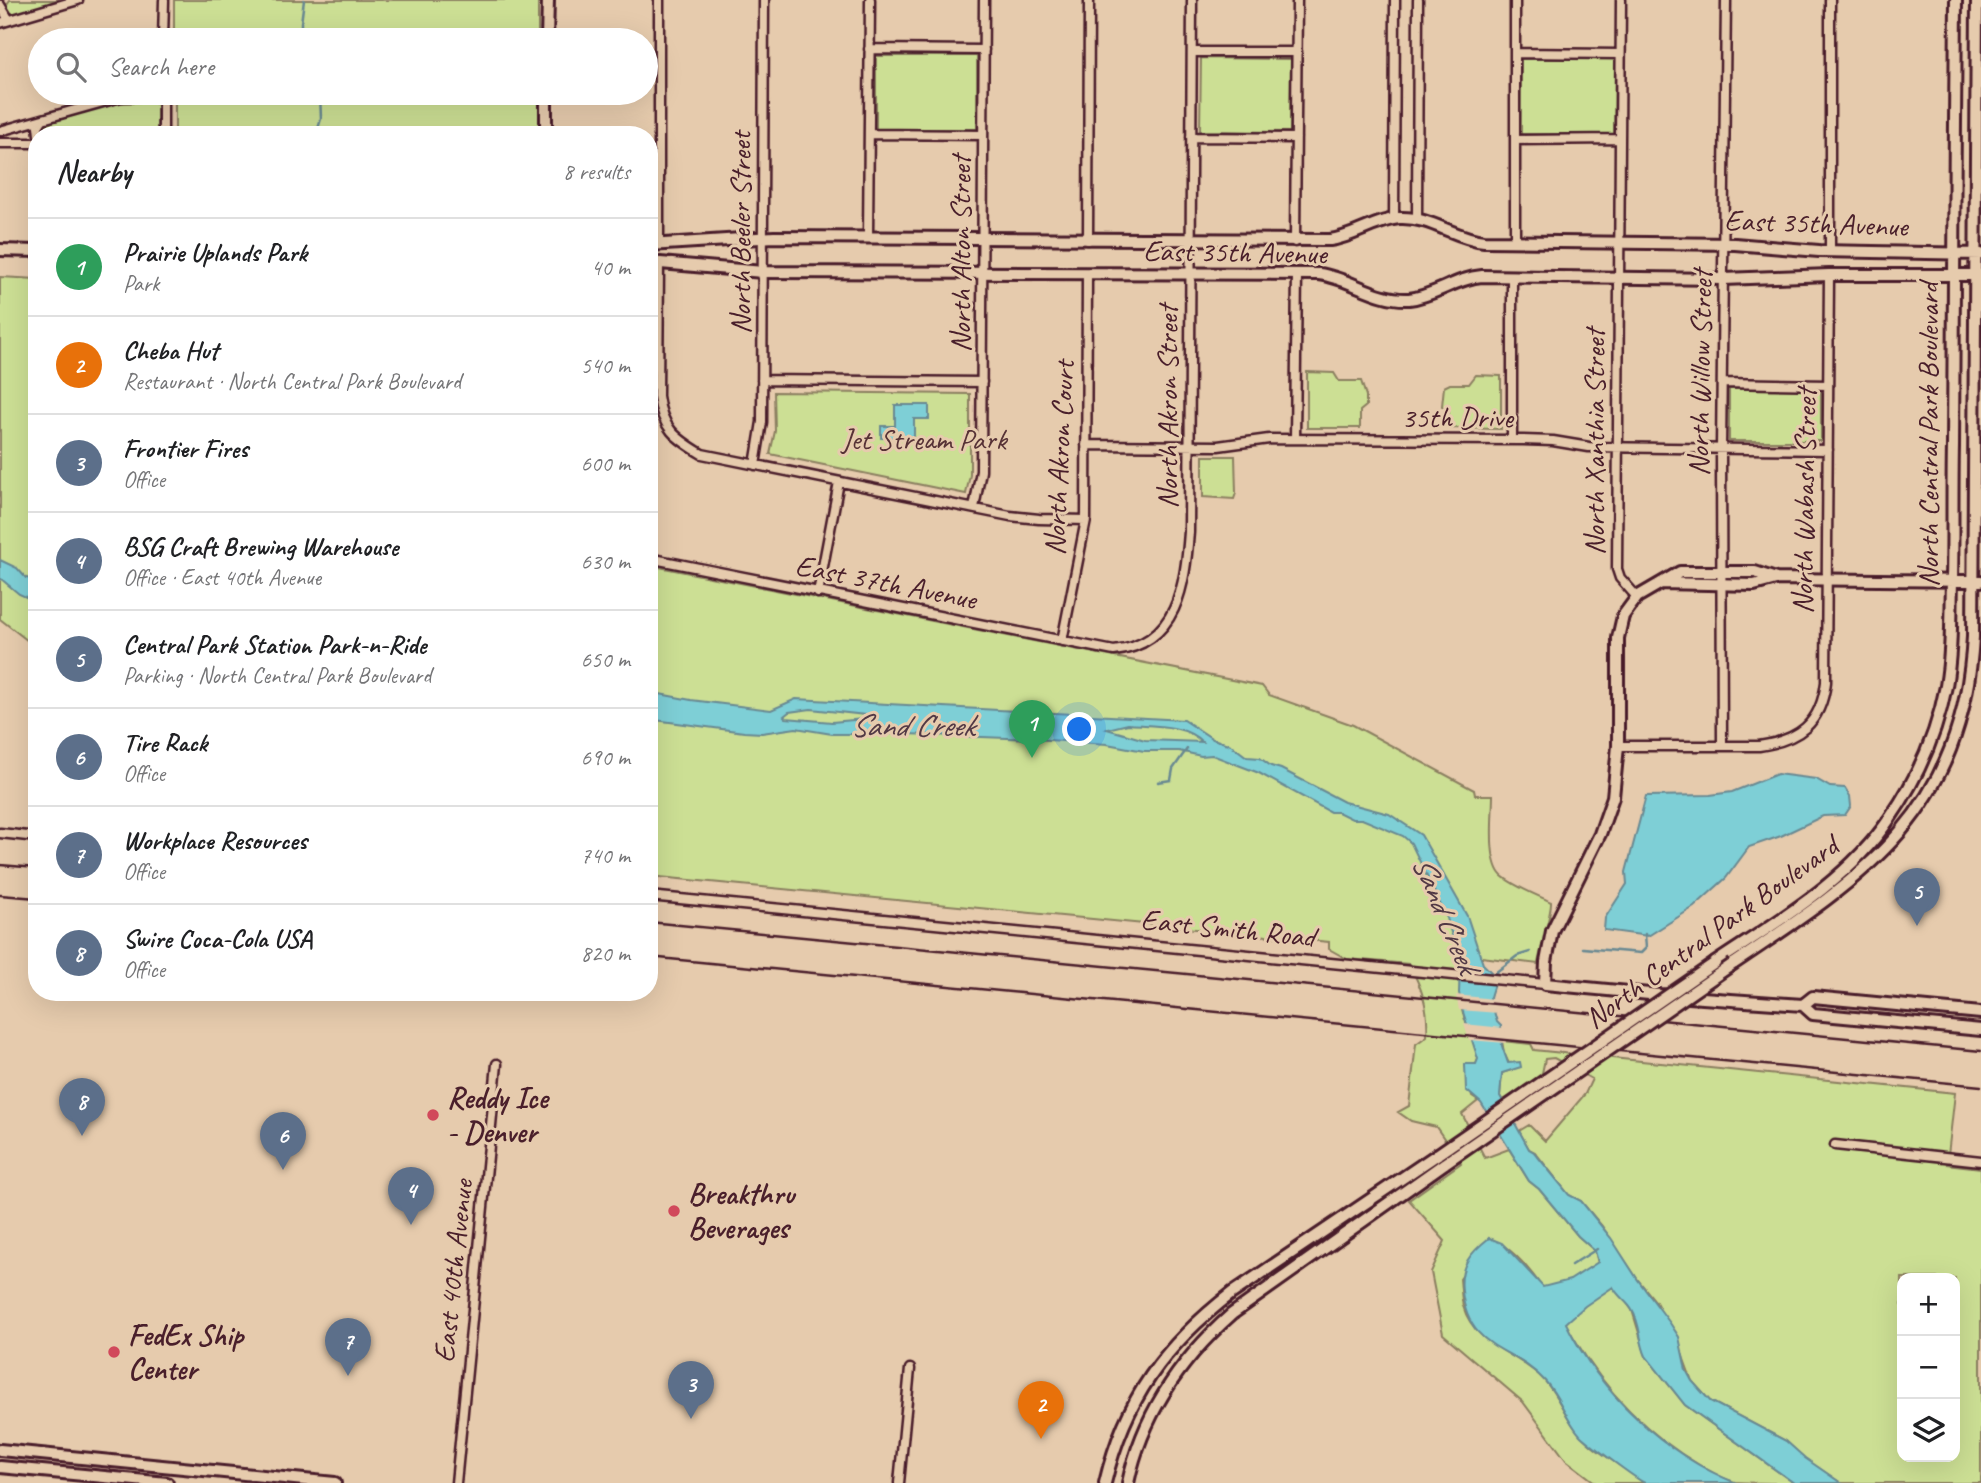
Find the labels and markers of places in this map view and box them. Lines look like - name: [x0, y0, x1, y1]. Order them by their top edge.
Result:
- pin: 1: [1009, 700, 1055, 758]
- pin: 5: [1894, 868, 1940, 926]
- pin: 8: [59, 1078, 105, 1136]
- place label: Reddy Ice - Denver: [447, 1079, 551, 1151]
- marker: Reddy Ice - Denver: [425, 1107, 441, 1123]
- pin: 6: [260, 1112, 306, 1170]
- pin: 4: [388, 1167, 434, 1225]
- place label: Breakthru Beverages: [688, 1175, 797, 1247]
- marker: Breakthru Beverages: [666, 1203, 682, 1219]
- place label: FedEx Ship Center: [128, 1316, 246, 1388]
- pin: 7: [325, 1318, 371, 1376]
- marker: FedEx Ship Center: [106, 1344, 122, 1360]
- pin: 3: [668, 1361, 714, 1419]
- pin: 2: [1018, 1381, 1064, 1439]

